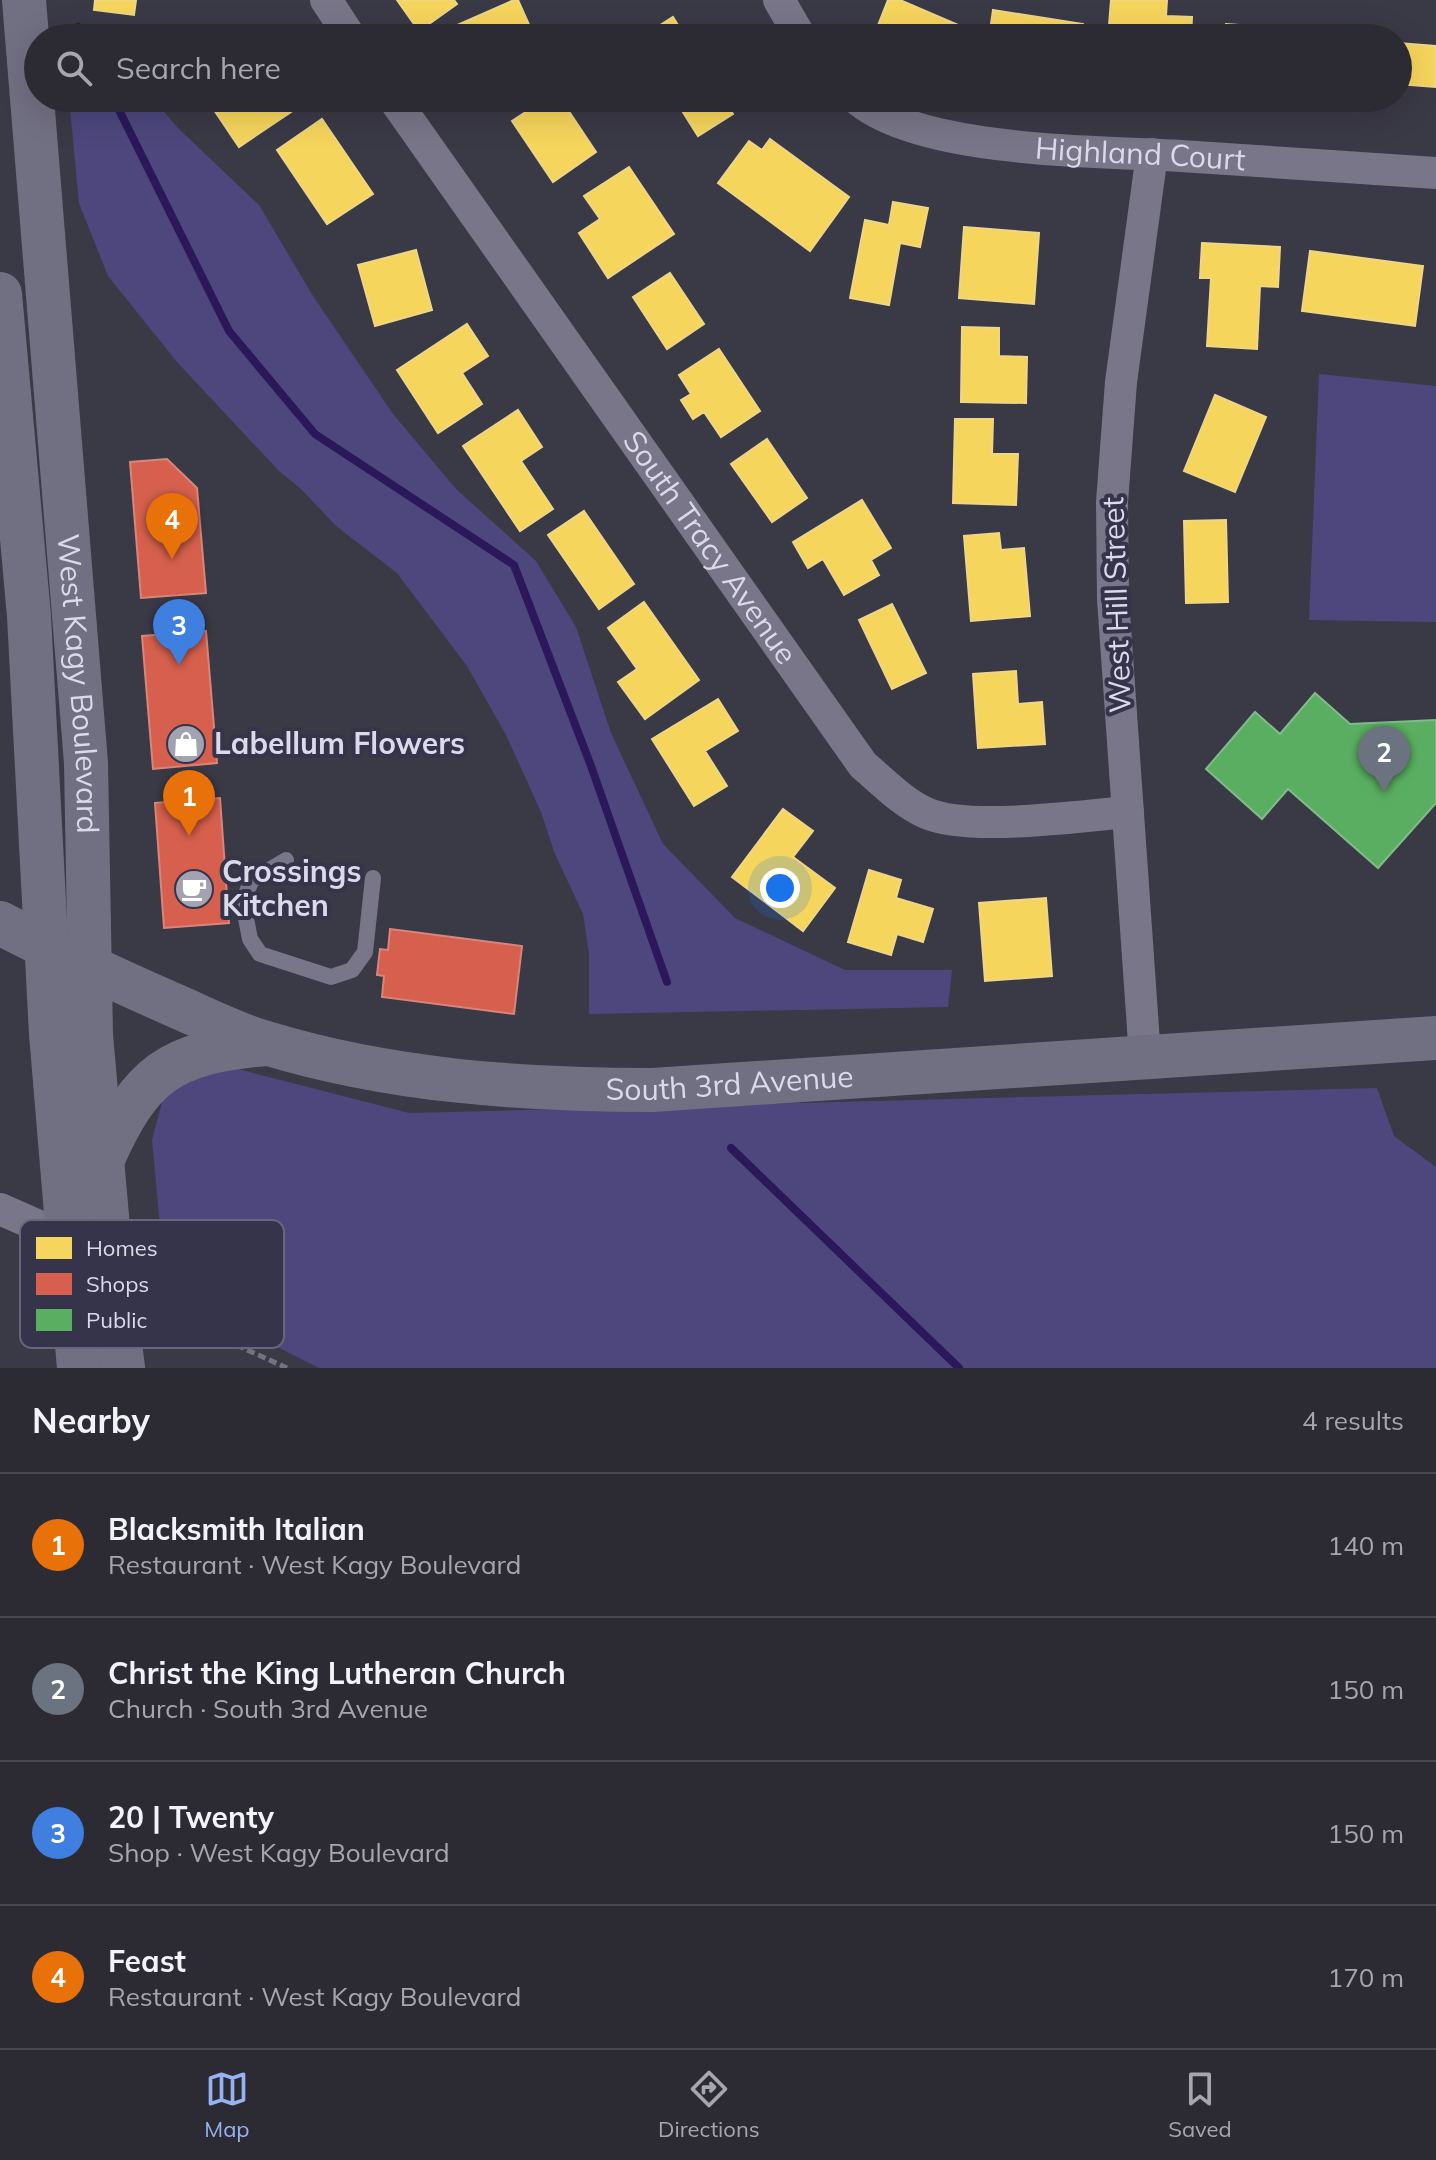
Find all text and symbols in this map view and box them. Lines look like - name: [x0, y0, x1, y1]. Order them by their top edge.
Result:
- search box: [24, 24, 1412, 112]
- icon: search: [52, 46, 96, 90]
- text: Search here: [116, 49, 281, 87]
- street label: Highland Court: [1034, 128, 1247, 178]
- street label: South Tracy Avenue: [615, 423, 806, 671]
- pin: 4: [146, 493, 198, 559]
- street label: West Hill Street: [1093, 496, 1139, 714]
- street label: West Kagy Boulevard: [49, 532, 107, 834]
- pin: 3: [153, 599, 205, 665]
- shop icon: Labellum Flowers: [165, 723, 207, 765]
- place label: Labellum Flowers: [214, 724, 465, 762]
- pin: 2: [1358, 726, 1410, 792]
- pin: 1: [163, 770, 215, 836]
- place label: Crossings Kitchen: [222, 852, 362, 924]
- cafe icon: Crossings Kitchen: [173, 868, 215, 910]
- your location: [760, 868, 800, 908]
- street label: South 3rd Avenue: [605, 1057, 855, 1108]
- legend: [20, 1220, 284, 1348]
- text: Homes: [86, 1234, 158, 1262]
- text: Shops: [86, 1270, 149, 1298]
- text: Public: [86, 1306, 148, 1334]
- text: Nearby: [32, 1399, 150, 1442]
- text: 4 results: [1302, 1404, 1404, 1437]
- text: Blacksmith Italian: [108, 1510, 365, 1548]
- text: 1: [50, 1529, 66, 1562]
- text: 140 m: [1328, 1529, 1404, 1562]
- text: Restaurant · West Kagy Boulevard: [108, 1548, 521, 1581]
- text: Christ the King Lutheran Church: [108, 1654, 566, 1692]
- text: 2: [50, 1673, 66, 1706]
- text: 150 m: [1328, 1673, 1404, 1706]
- text: Church · South 3rd Avenue: [108, 1692, 428, 1725]
- text: 20 | Twenty: [108, 1798, 274, 1836]
- text: 3: [50, 1817, 66, 1850]
- text: 150 m: [1328, 1817, 1404, 1850]
- text: Shop · West Kagy Boulevard: [108, 1836, 450, 1869]
- text: Feast: [108, 1942, 186, 1980]
- text: 4: [50, 1961, 66, 1994]
- text: 170 m: [1328, 1961, 1404, 1994]
- text: Restaurant · West Kagy Boulevard: [108, 1980, 521, 2013]
- tab: Map: [204, 2067, 250, 2143]
- tab: Directions: [658, 2067, 760, 2143]
- tab: Saved: [1168, 2067, 1232, 2143]

